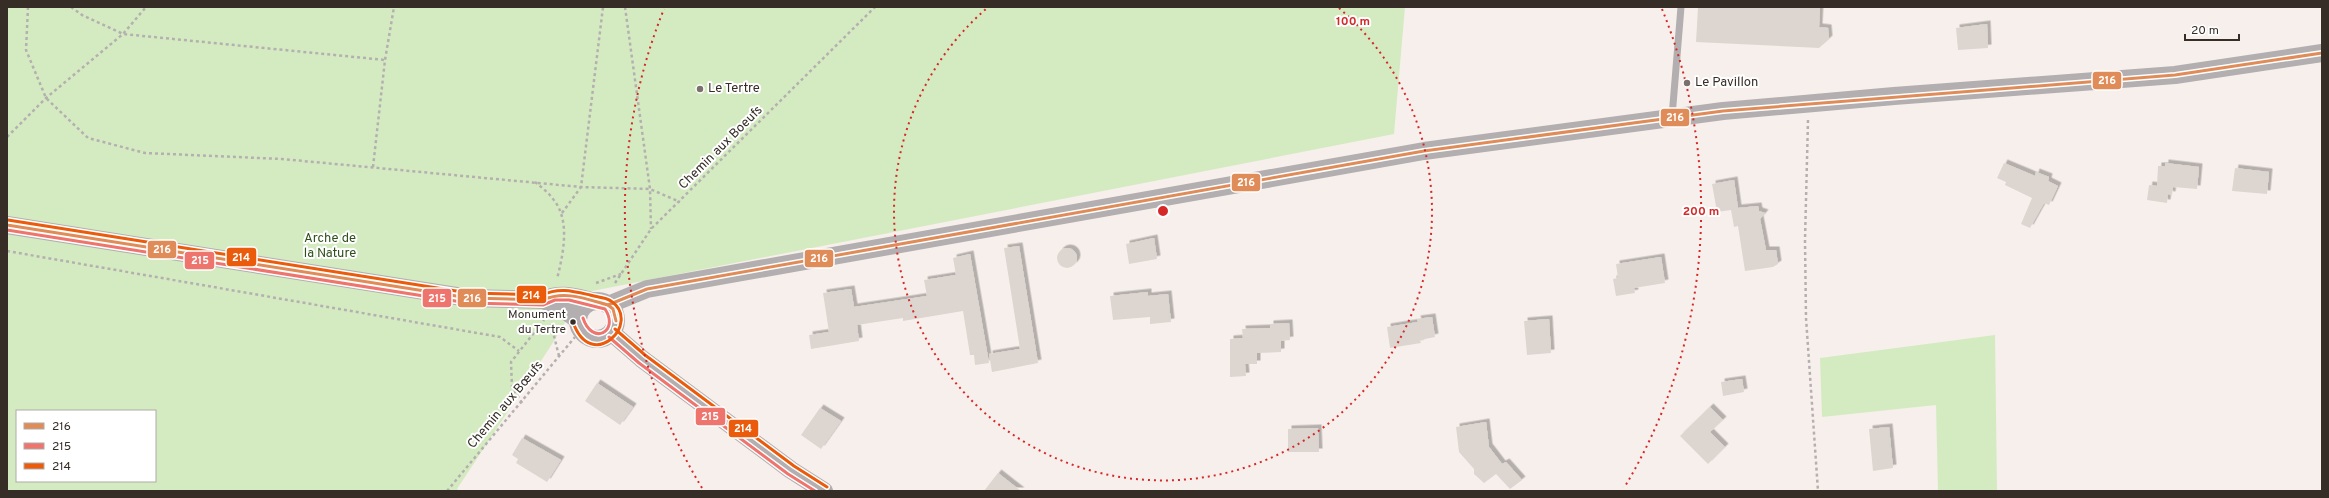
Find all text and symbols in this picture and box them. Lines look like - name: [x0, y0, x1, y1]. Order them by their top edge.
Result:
- text: 100 m: [1336, 14, 1370, 30]
- scale bar: [2185, 16, 2239, 42]
- text: 20 m: [2191, 23, 2219, 39]
- line badge: 216: [2092, 71, 2122, 90]
- text: 216: [2098, 74, 2116, 88]
- place label: Le Pavillon: [1695, 75, 1758, 91]
- marker: Le Pavillon: [1682, 78, 1692, 88]
- place label: Le Tertre: [708, 81, 760, 97]
- marker: Le Tertre: [695, 84, 705, 94]
- street label: Chemin aux Boeufs: [676, 103, 766, 193]
- line badge: 216: [1660, 108, 1690, 127]
- text: 216: [1666, 111, 1684, 125]
- line badge: 216: [1231, 173, 1261, 192]
- text: 216: [1237, 176, 1255, 190]
- centre of rings: [1156, 204, 1170, 218]
- text: 200 m: [1683, 204, 1719, 220]
- park label: Arche de la Nature: [304, 231, 356, 262]
- line badge: 216: [147, 240, 177, 259]
- text: 216: [153, 243, 171, 257]
- line badge: 214: [226, 247, 257, 267]
- line badge: 216: [804, 249, 834, 268]
- line badge: 215: [184, 251, 215, 270]
- text: 214: [232, 251, 250, 265]
- text: 216: [810, 252, 828, 266]
- text: 215: [191, 254, 209, 268]
- line badge: 214: [516, 285, 547, 304]
- line badge: 215: [422, 288, 452, 308]
- line badge: 216: [457, 288, 487, 308]
- text: 214: [522, 289, 540, 303]
- text: 215: [428, 292, 446, 306]
- text: 216: [463, 292, 481, 306]
- place label: Monument du Tertre: [508, 307, 566, 338]
- marker: Monument du Tertre: [568, 317, 578, 327]
- street label: Chemin aux Bœufs: [465, 358, 547, 452]
- line badge: 215: [695, 407, 726, 426]
- legend: [16, 410, 156, 482]
- text: 215: [701, 410, 719, 424]
- text: 216: [52, 419, 71, 435]
- line badge: 214: [728, 419, 759, 438]
- text: 214: [734, 422, 752, 436]
- text: 215: [52, 439, 71, 455]
- text: 214: [52, 459, 71, 475]

